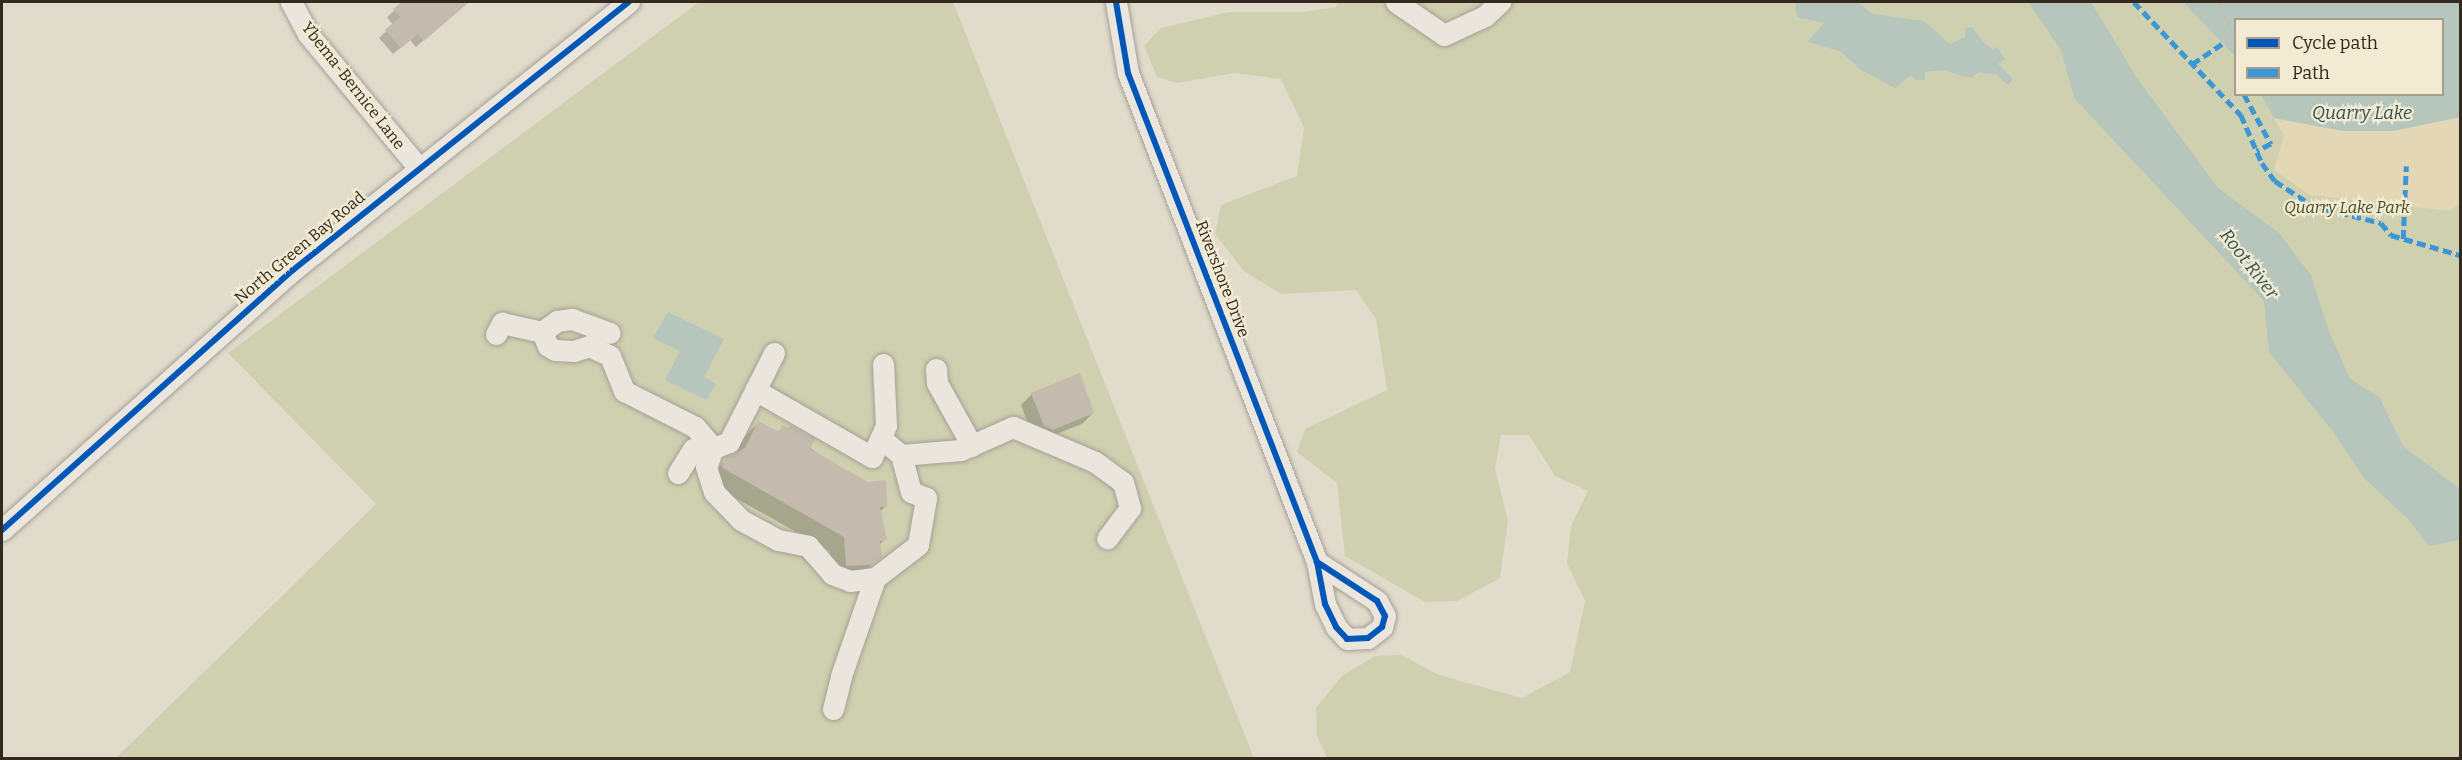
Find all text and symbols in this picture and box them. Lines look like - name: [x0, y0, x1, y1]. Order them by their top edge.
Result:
- legend: [2234, 18, 2444, 96]
- street label: Ybema-Bernice Lane: [297, 19, 409, 153]
- text: Cycle path: [2292, 32, 2378, 54]
- text: Path: [2292, 62, 2330, 84]
- water label: Quarry Lake: [2312, 102, 2412, 124]
- street label: North Green Bay Road: [231, 188, 369, 308]
- park label: Quarry Lake Park: [2284, 198, 2410, 218]
- street label: Rivershore Drive: [1191, 218, 1253, 340]
- water label: Root River: [2215, 225, 2283, 303]

